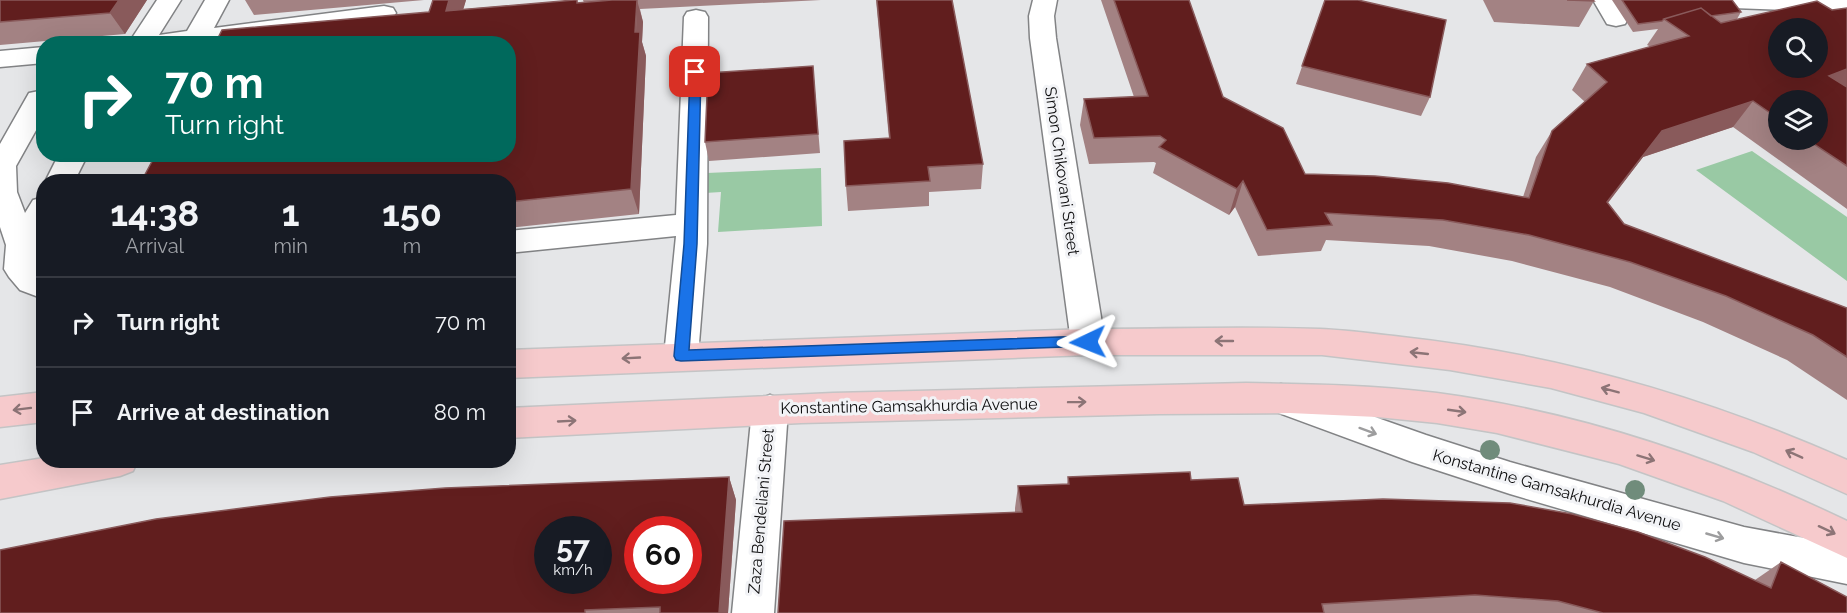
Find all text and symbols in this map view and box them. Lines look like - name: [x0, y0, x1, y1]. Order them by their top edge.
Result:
- map controls: [1768, 18, 1828, 150]
- button: search: [1768, 18, 1828, 78]
- pin: [669, 46, 720, 97]
- icon: arrive: [678, 55, 711, 88]
- text: 70 m: [165, 59, 264, 108]
- icon: right: [66, 60, 144, 138]
- street label: Simon Chikovani Street: [1041, 85, 1083, 257]
- button: layers: [1768, 90, 1828, 150]
- text: Turn right: [165, 109, 284, 140]
- text: 14:38: [110, 192, 199, 234]
- text: 1: [282, 192, 299, 234]
- text: 150: [382, 192, 442, 234]
- text: Arrival: [125, 234, 184, 258]
- text: min: [273, 234, 308, 258]
- text: m: [403, 234, 421, 258]
- icon: right: [66, 306, 99, 339]
- text: Turn right: [117, 309, 220, 335]
- text: 70 m: [435, 309, 486, 335]
- position arrow: [1056, 310, 1120, 374]
- one-way arrow: [1215, 335, 1235, 347]
- one-way arrow: [1409, 347, 1429, 358]
- one-way arrow: [622, 353, 642, 364]
- one-way arrow: [1601, 383, 1620, 395]
- street label: Konstantine Gamsakhurdia Avenue: [780, 394, 1038, 418]
- icon: arrive: [66, 396, 99, 429]
- one-way arrow: [1066, 396, 1086, 408]
- text: Arrive at destination: [117, 399, 330, 425]
- text: 80 m: [434, 399, 486, 425]
- one-way arrow: [12, 404, 32, 415]
- one-way arrow: [1447, 406, 1466, 417]
- one-way arrow: [556, 415, 576, 426]
- one-way arrow: [1358, 426, 1377, 437]
- street label: Zaza Bendeliani Street: [744, 427, 778, 595]
- street label: Konstantine Gamsakhurdia Avenue: [1431, 445, 1683, 535]
- one-way arrow: [1785, 447, 1803, 459]
- one-way arrow: [1636, 453, 1655, 464]
- speed limit sign: 60: [624, 516, 702, 594]
- one-way arrow: [1817, 525, 1835, 537]
- text: 57: [556, 530, 590, 565]
- one-way arrow: [1705, 531, 1724, 543]
- text: km/h: [553, 561, 593, 579]

